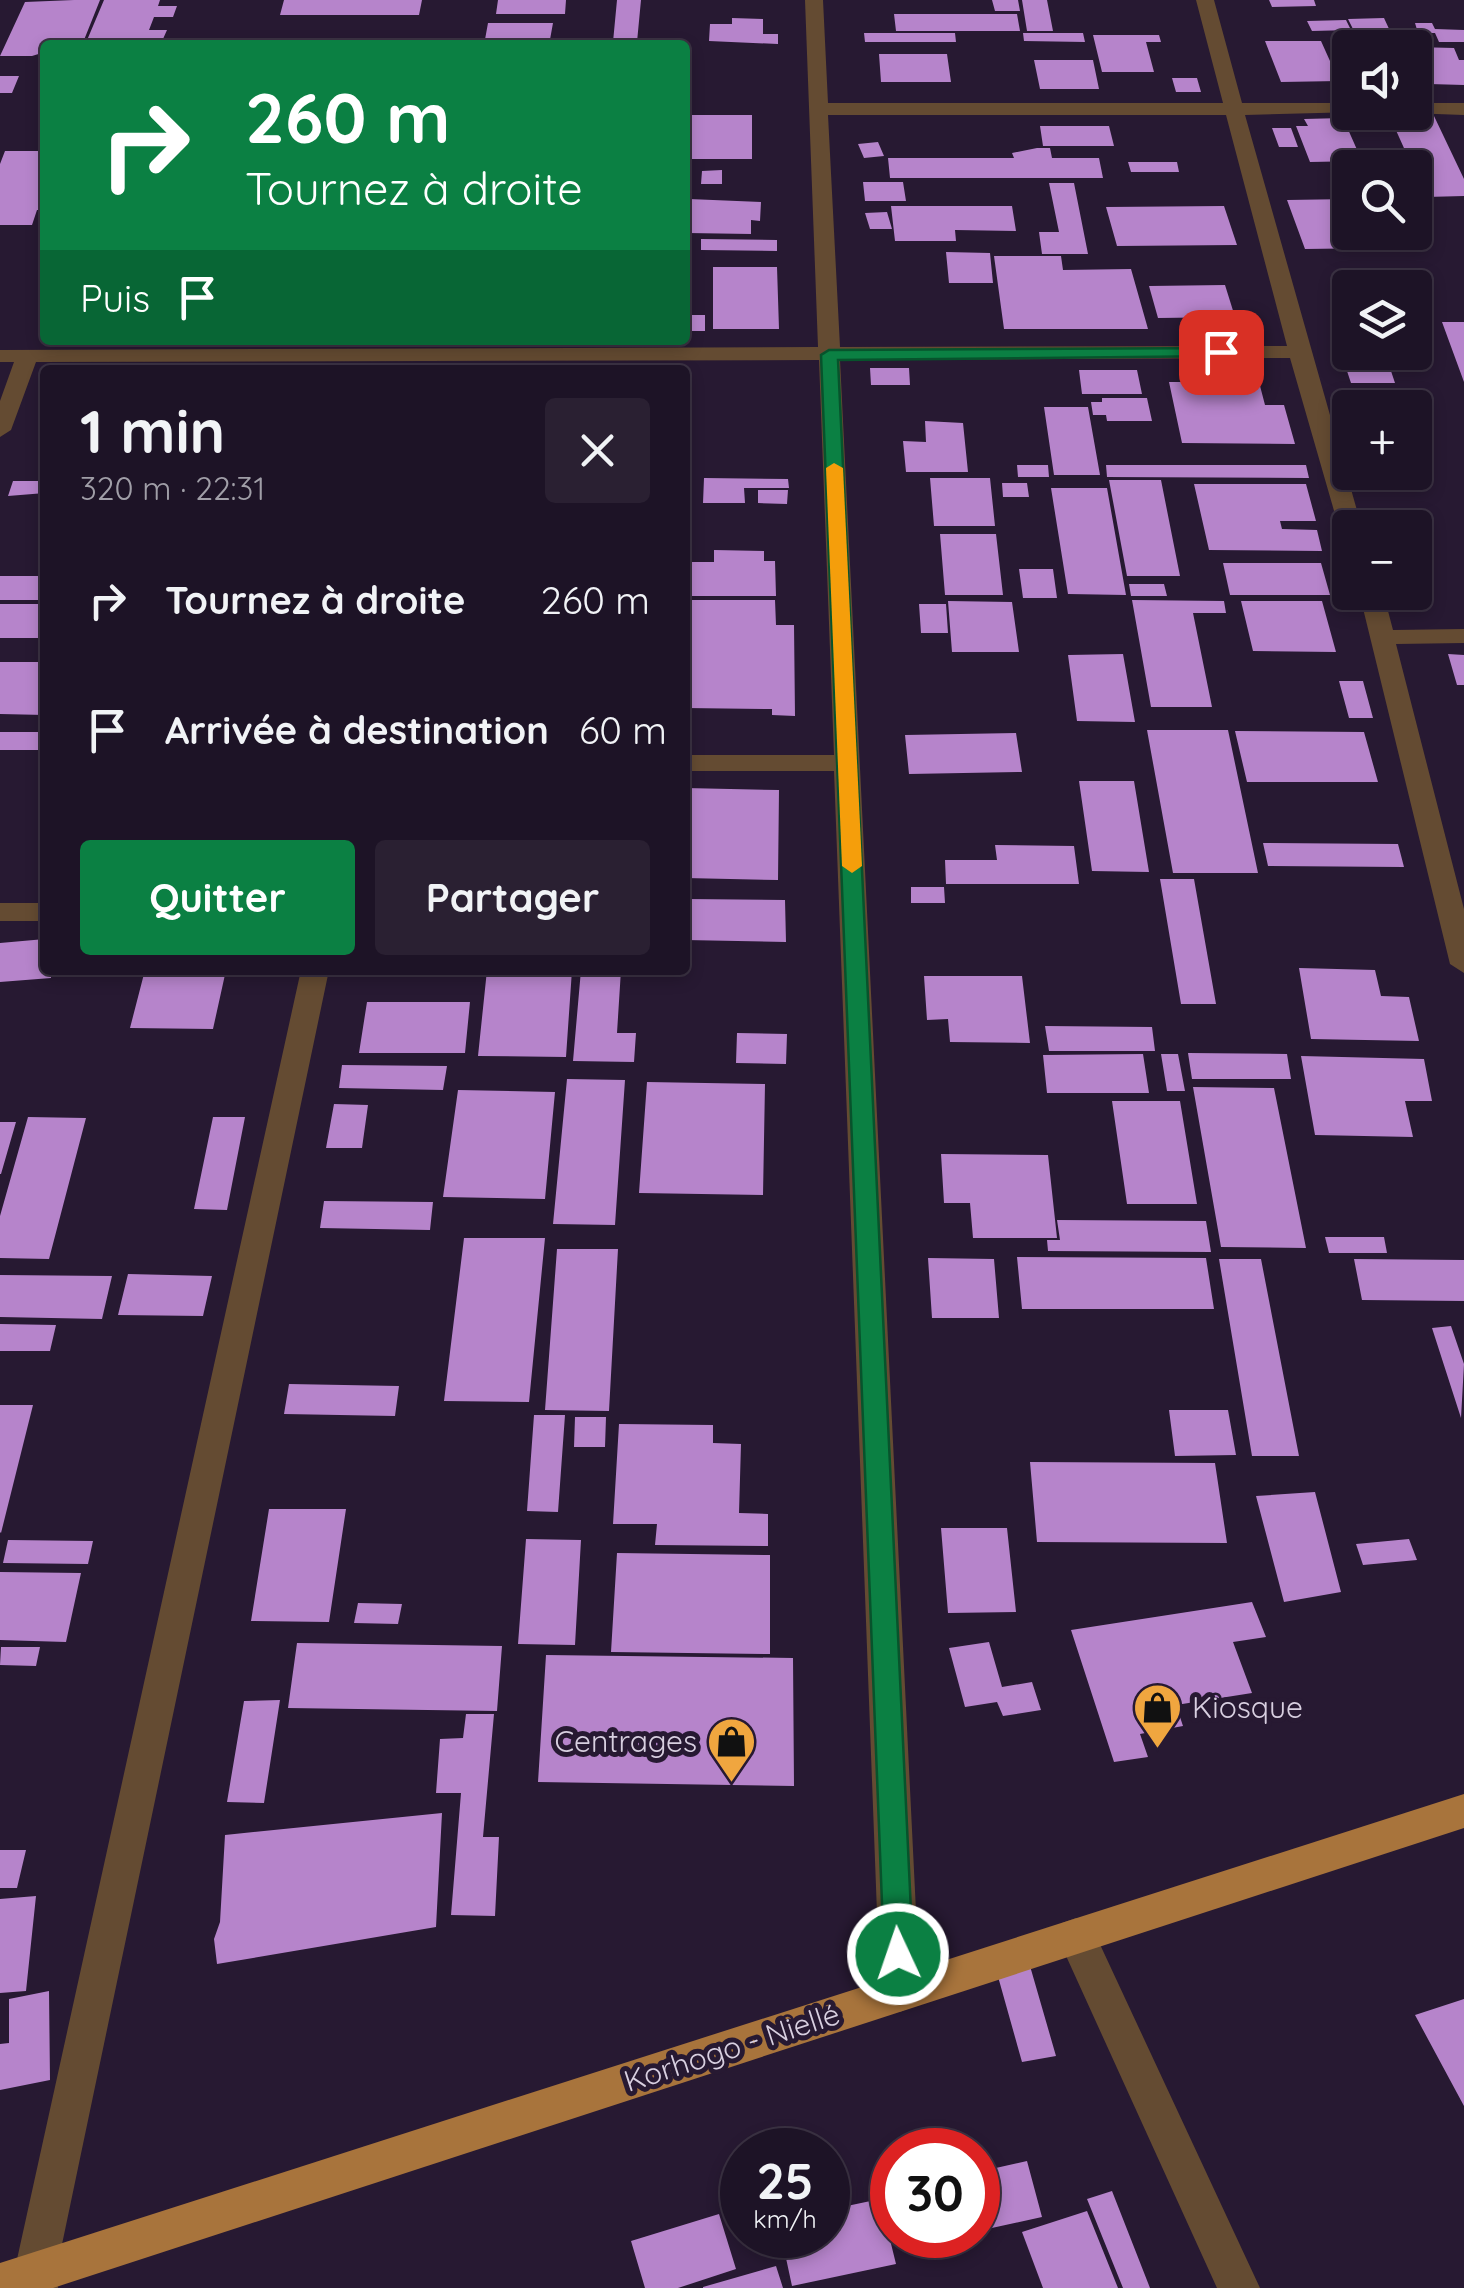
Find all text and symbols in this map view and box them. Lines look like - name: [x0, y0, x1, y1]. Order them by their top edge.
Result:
- map controls: [1332, 30, 1432, 610]
- button: sound: [1332, 30, 1432, 130]
- text: 260 m: [245, 73, 451, 161]
- icon: right: [80, 80, 210, 210]
- button: search: [1332, 150, 1432, 250]
- text: Tournez à droite: [245, 160, 583, 216]
- icon: arrive: [170, 270, 225, 325]
- button: layers: [1332, 270, 1432, 370]
- text: Puis: [80, 274, 150, 322]
- pin: [1179, 310, 1264, 395]
- icon: arrive: [1194, 325, 1249, 380]
- button: +: [1332, 390, 1432, 490]
- text: 1 min: [80, 393, 225, 468]
- button: close: [545, 398, 650, 503]
- text: 320 m · 22:31: [80, 468, 265, 508]
- button: −: [1332, 510, 1432, 610]
- icon: right: [80, 573, 135, 628]
- text: Tournez à droite: [165, 576, 465, 624]
- text: 260 m: [541, 576, 650, 624]
- icon: arrive: [80, 703, 135, 758]
- text: Arrivée à destination: [165, 706, 549, 754]
- text: 60 m: [579, 706, 667, 754]
- button: Quitter: [80, 840, 355, 955]
- button: Partager: [375, 840, 650, 955]
- shop icon: Kiosque: [1131, 1682, 1183, 1750]
- place label: Kiosque: [1192, 1688, 1303, 1726]
- shop icon: Centrages: [706, 1716, 758, 1784]
- place label: Centrages: [554, 1722, 697, 1760]
- position arrow: [846, 1902, 950, 2006]
- street label: Korhogo - Niellé: [619, 1994, 844, 2100]
- speed limit sign: 30: [870, 2128, 1000, 2258]
- text: 25: [756, 2149, 814, 2212]
- text: km/h: [753, 2203, 817, 2234]

